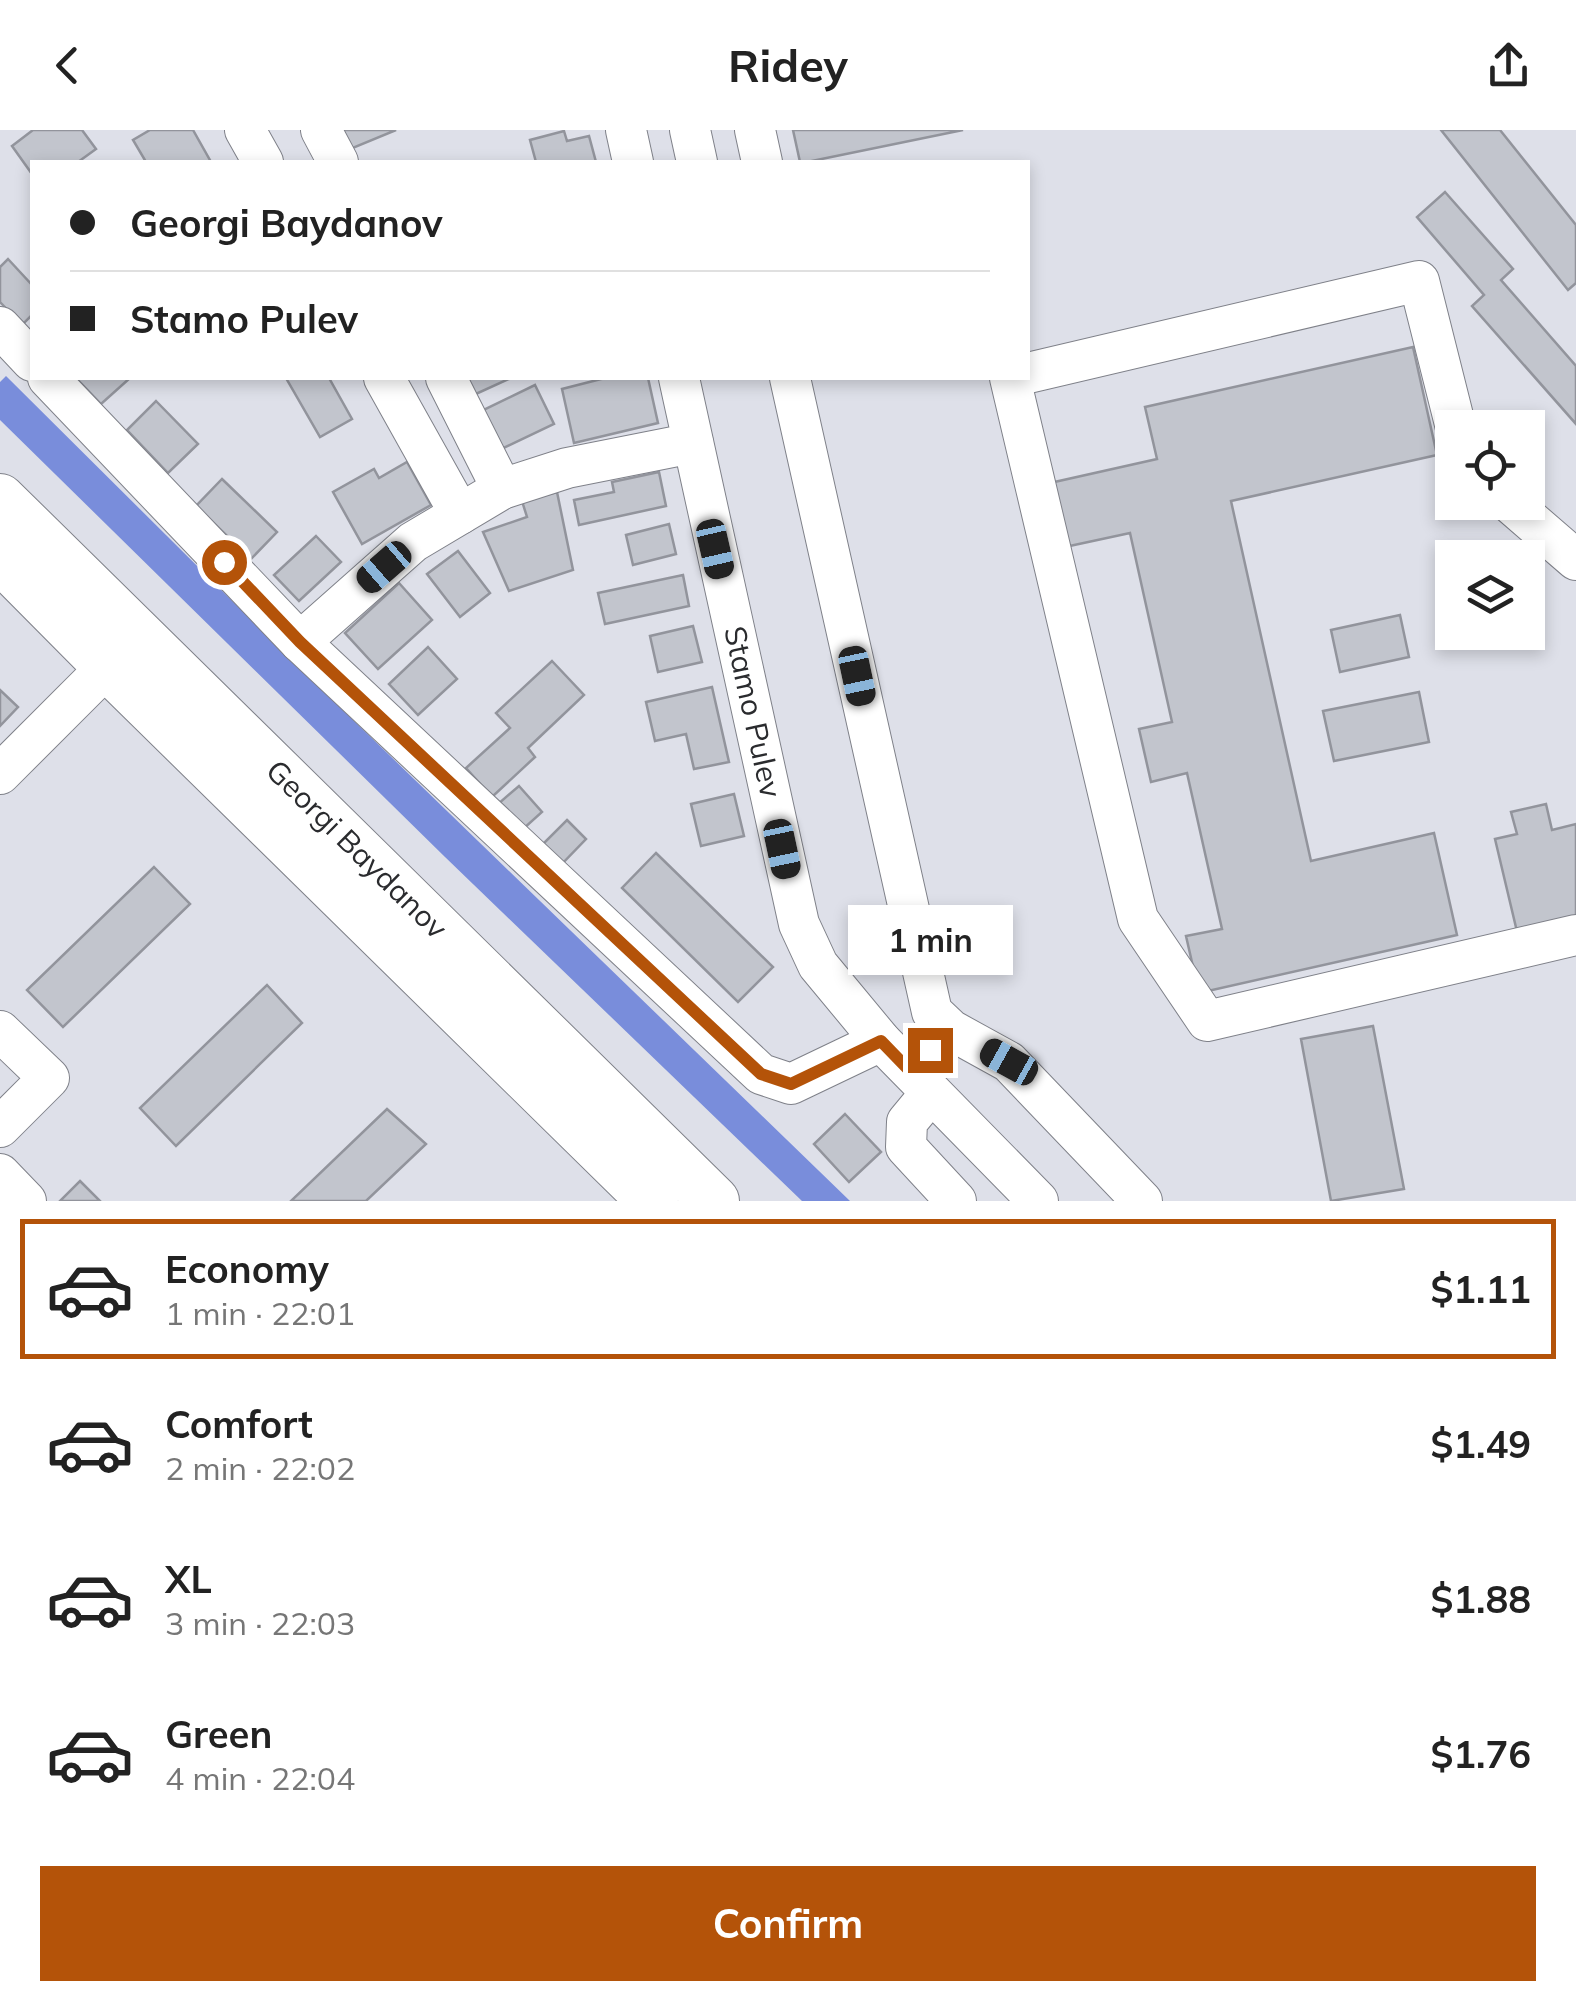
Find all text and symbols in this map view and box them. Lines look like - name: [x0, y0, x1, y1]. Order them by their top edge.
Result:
- text: Ridey: [728, 37, 848, 93]
- icon: back: [40, 38, 95, 93]
- icon: share: [1481, 38, 1536, 93]
- text: Georgi Baydanov: [130, 199, 443, 247]
- text: Stamo Pulev: [130, 295, 358, 343]
- map controls: [1435, 410, 1545, 650]
- button: locate: [1435, 410, 1545, 520]
- car: [694, 516, 736, 582]
- car: [352, 536, 416, 598]
- route start: [202, 540, 247, 585]
- button: layers: [1435, 540, 1545, 650]
- street label: Stamo Pulev: [716, 623, 791, 801]
- car: [836, 644, 878, 708]
- street label: Georgi Baydanov: [258, 751, 456, 946]
- car: [761, 817, 803, 881]
- callout: 1 min: [848, 905, 1012, 975]
- text: 1 min: [888, 920, 973, 960]
- route end: [908, 1028, 953, 1073]
- car: [975, 1034, 1043, 1090]
- icon: car: [45, 1244, 135, 1334]
- text: Economy: [165, 1245, 329, 1293]
- text: $1.11: [1430, 1265, 1531, 1313]
- text: 1 min · 22:01: [165, 1293, 355, 1333]
- icon: car: [45, 1399, 135, 1489]
- text: Comfort: [165, 1400, 313, 1448]
- text: $1.49: [1430, 1420, 1531, 1468]
- text: 2 min · 22:02: [165, 1448, 355, 1488]
- icon: car: [45, 1554, 135, 1644]
- text: XL: [165, 1555, 212, 1603]
- text: $1.88: [1430, 1575, 1531, 1623]
- text: 3 min · 22:03: [165, 1603, 355, 1643]
- icon: car: [45, 1709, 135, 1799]
- text: Green: [165, 1710, 272, 1758]
- text: $1.76: [1430, 1730, 1531, 1778]
- text: 4 min · 22:04: [165, 1758, 355, 1798]
- button: Confirm: [40, 1866, 1536, 1981]

